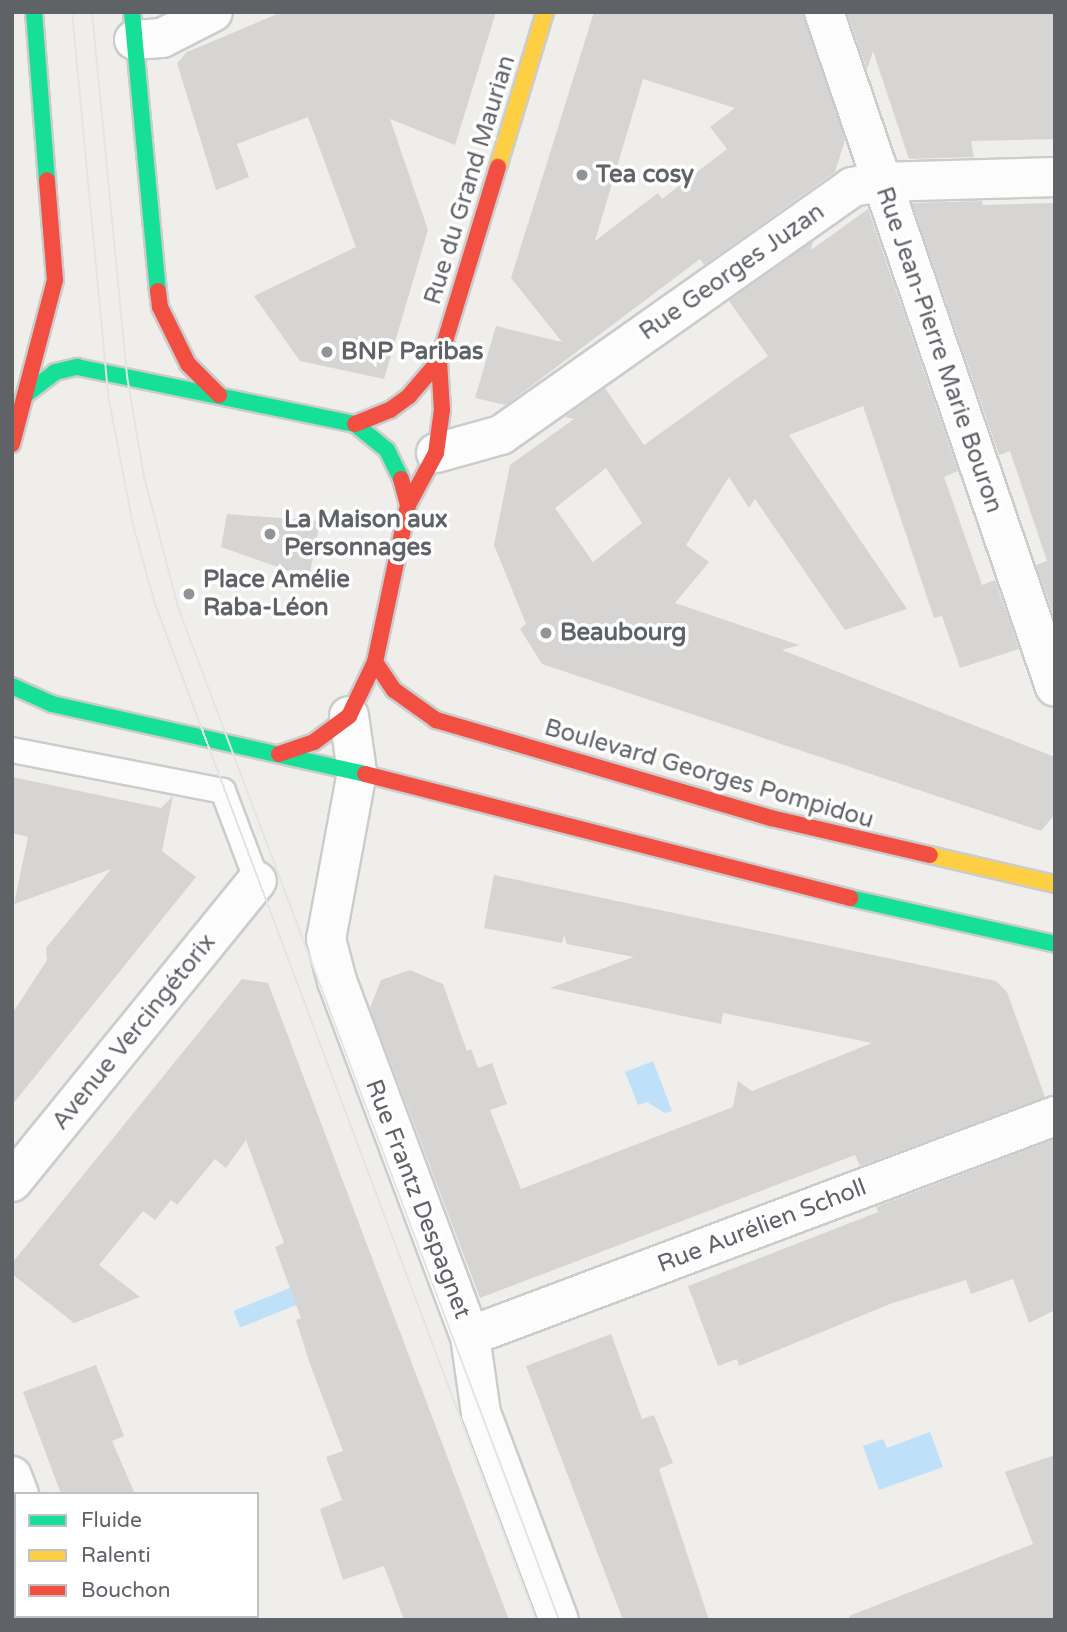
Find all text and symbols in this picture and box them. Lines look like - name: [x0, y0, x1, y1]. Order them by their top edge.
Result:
- street label: Rue du Grand Maurian: [418, 52, 522, 308]
- place label: Tea cosy: [596, 161, 694, 189]
- marker: Tea cosy: [574, 167, 590, 183]
- street label: Rue Jean-Pierre Marie Bouron: [870, 183, 1008, 517]
- street label: Rue Georges Juzan: [634, 197, 830, 347]
- place label: BNP Paribas: [341, 338, 484, 366]
- marker: BNP Paribas: [319, 344, 335, 360]
- place label: La Maison aux Personnages: [284, 506, 448, 562]
- marker: La Maison aux Personnages: [262, 526, 278, 542]
- place label: Place Amélie Raba-Léon: [203, 566, 350, 622]
- marker: Place Amélie Raba-Léon: [181, 586, 197, 602]
- place label: Beaubourg: [560, 619, 686, 647]
- marker: Beaubourg: [538, 625, 554, 641]
- street label: Boulevard Georges Pompidou: [541, 713, 877, 835]
- street label: Avenue Vercingétorix: [46, 928, 222, 1136]
- street label: Rue Frantz Despagnet: [359, 1075, 477, 1323]
- street label: Rue Aurélien Scholl: [654, 1173, 870, 1279]
- legend: [14, 1492, 259, 1618]
- text: Fluide: [81, 1508, 142, 1533]
- text: Ralenti: [81, 1543, 151, 1568]
- text: Bouchon: [81, 1578, 171, 1603]

